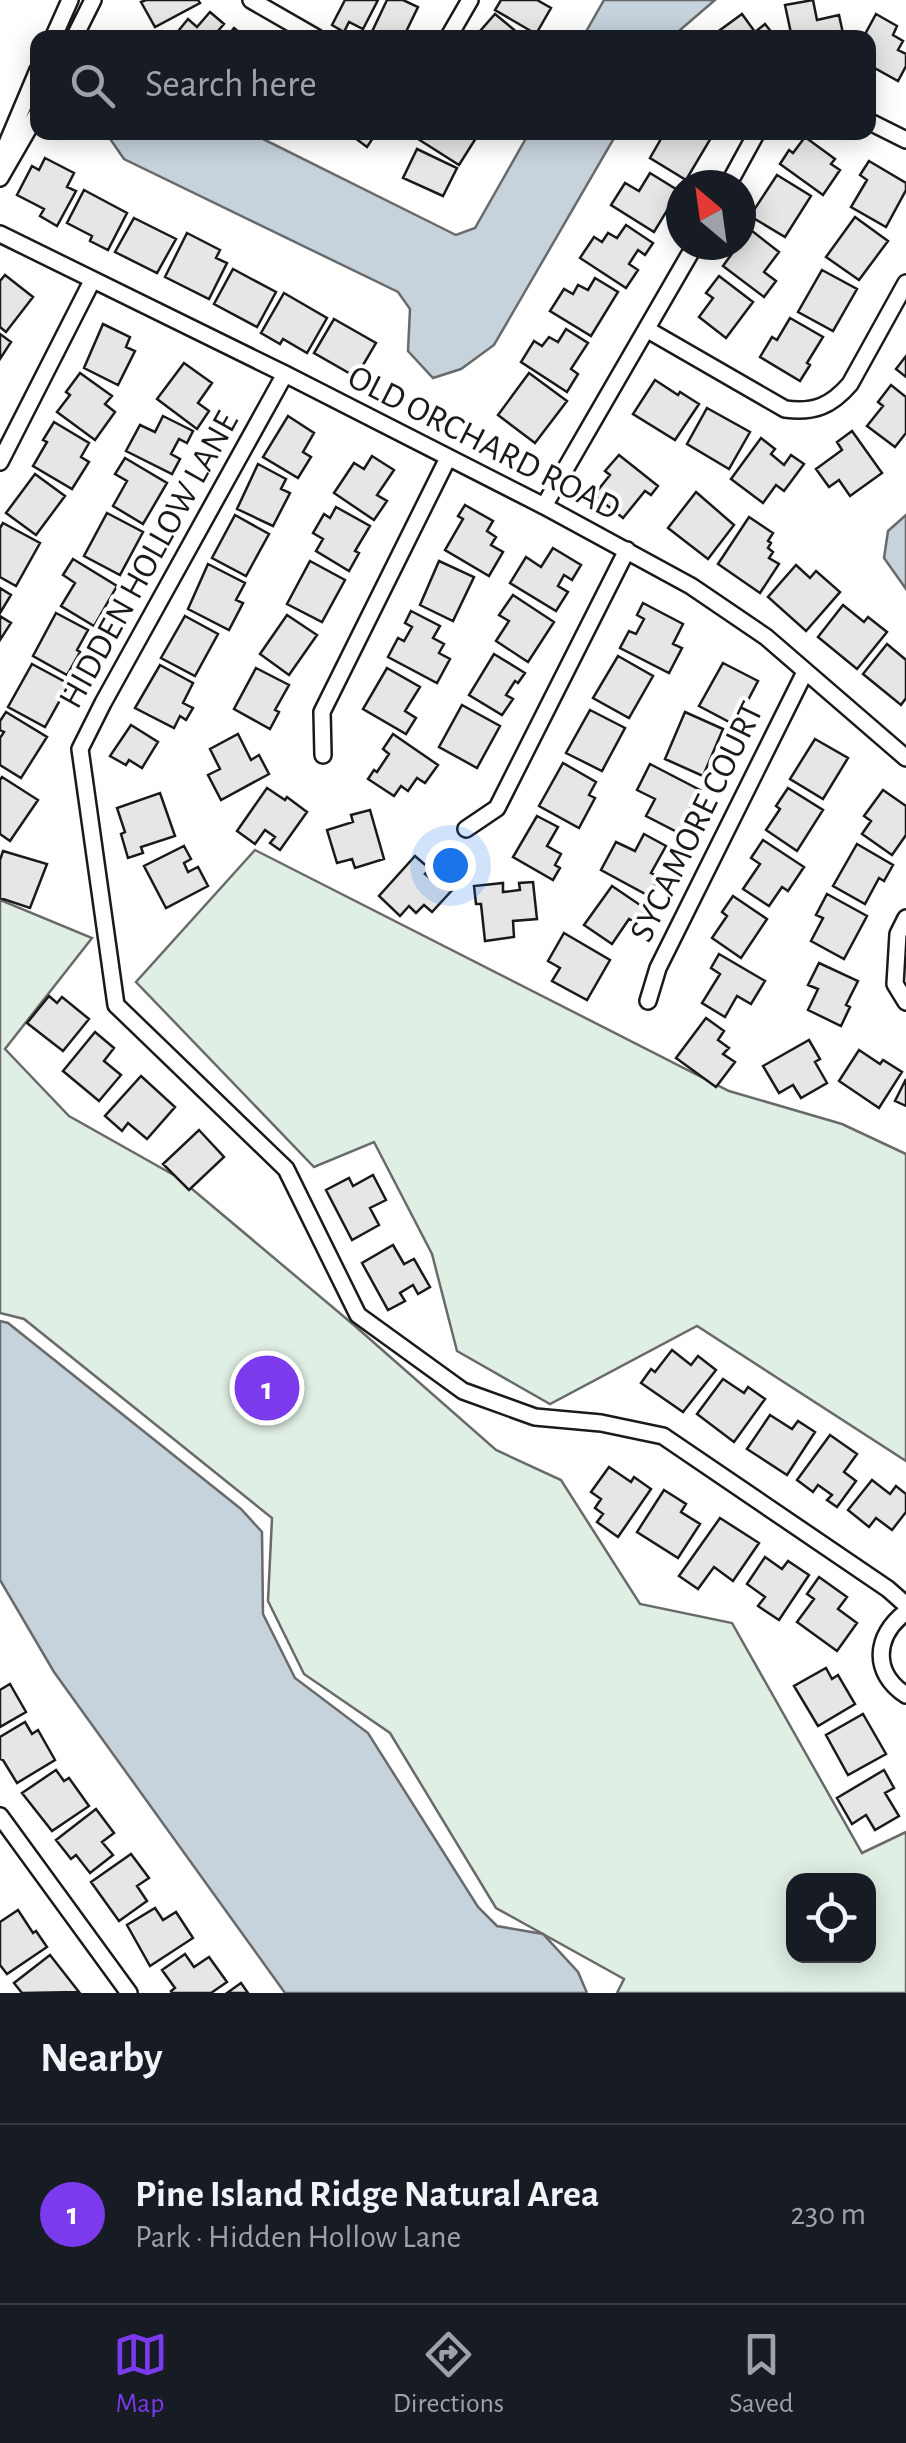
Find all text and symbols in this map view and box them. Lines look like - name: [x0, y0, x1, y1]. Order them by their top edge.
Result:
- search box: [30, 30, 876, 140]
- icon: search: [65, 58, 120, 113]
- text: Search here: [145, 66, 317, 104]
- north arrow: [666, 170, 756, 260]
- street label: OLD ORCHARD ROAD: [342, 359, 626, 527]
- street label: HIDDEN HOLLOW LANE: [53, 406, 245, 714]
- street label: SYCAMORE COURT: [624, 697, 770, 947]
- your location: [425, 840, 476, 891]
- pin: 1: [234, 1350, 300, 1426]
- map controls: [786, 1873, 876, 1963]
- button: locate: [786, 1873, 876, 1963]
- text: Nearby: [40, 2037, 163, 2079]
- text: Pine Island Ridge Natural Area: [135, 2176, 599, 2214]
- text: 1: [67, 2198, 78, 2230]
- text: 230 m: [790, 2198, 866, 2230]
- text: Park · Hidden Hollow Lane: [135, 2221, 461, 2253]
- tab: Map: [113, 2327, 168, 2421]
- tab: Directions: [393, 2327, 504, 2421]
- tab: Saved: [729, 2327, 793, 2421]

